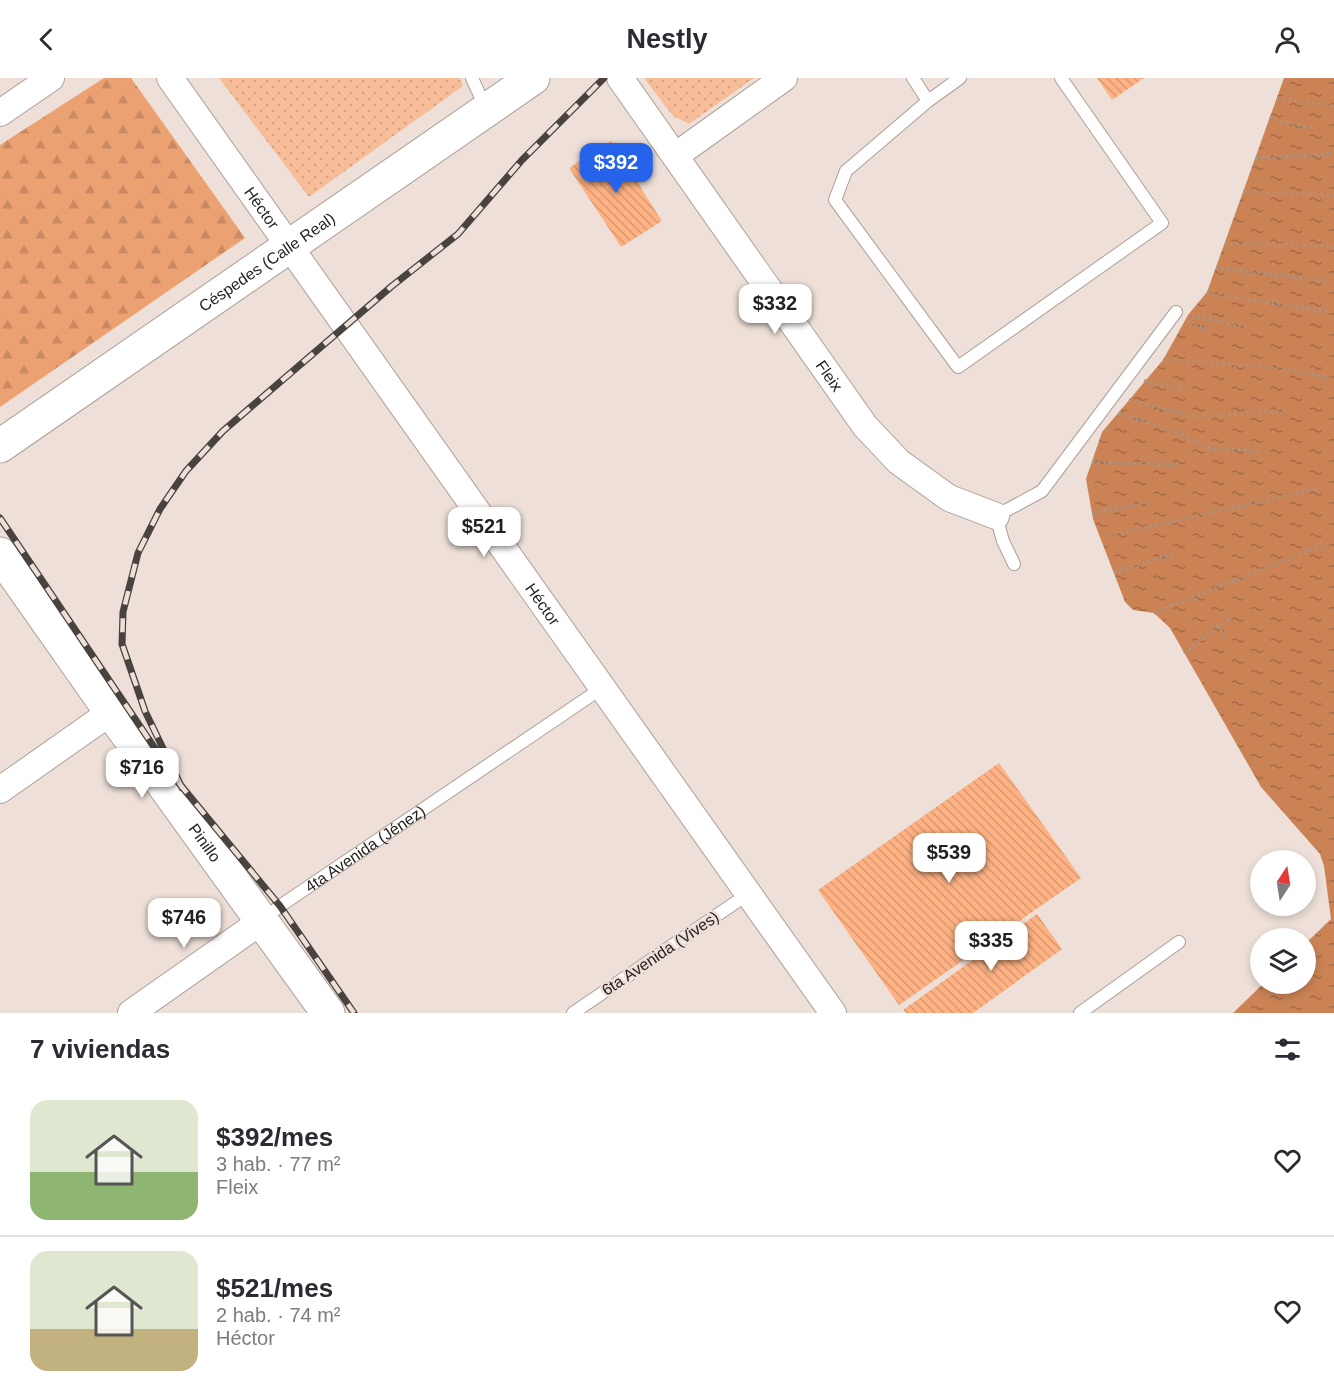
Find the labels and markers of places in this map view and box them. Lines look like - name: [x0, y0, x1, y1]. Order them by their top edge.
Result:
- pin: $392: [580, 143, 652, 194]
- pin: $332: [739, 284, 811, 335]
- pin: $521: [448, 507, 520, 558]
- pin: $716: [106, 748, 178, 799]
- pin: $539: [913, 833, 985, 884]
- pin: $746: [148, 898, 220, 949]
- pin: $335: [955, 921, 1027, 972]

